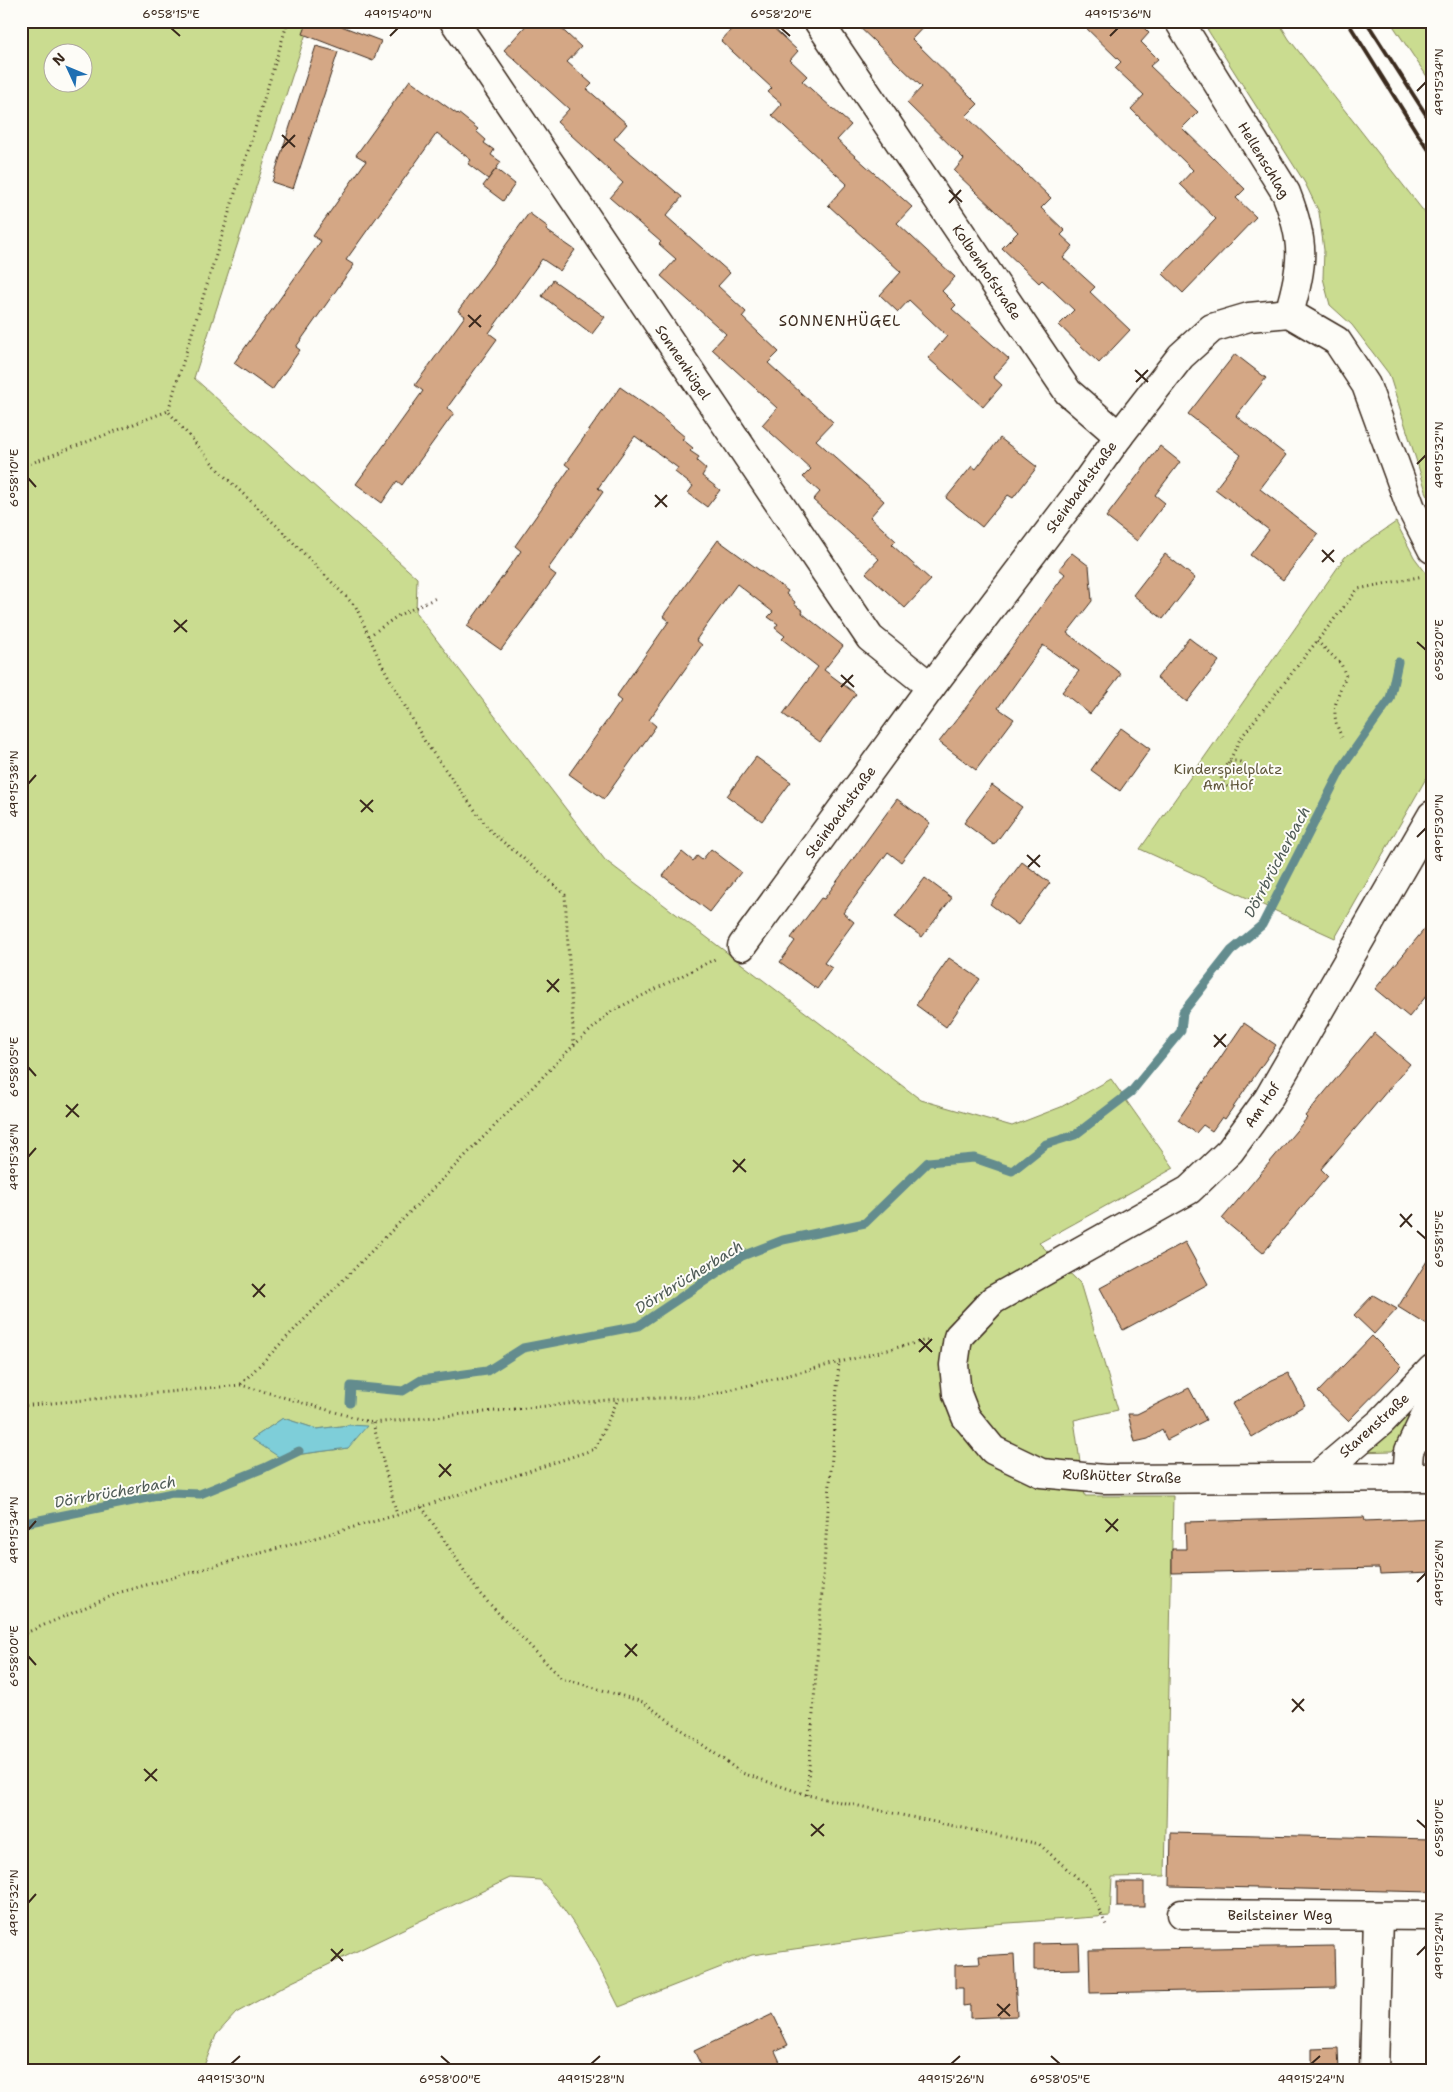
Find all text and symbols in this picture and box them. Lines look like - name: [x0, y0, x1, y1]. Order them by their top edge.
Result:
- text: 6°58'15"E: [142, 6, 200, 22]
- text: 49°15'40"N: [364, 6, 432, 22]
- text: 6°58'20"E: [750, 6, 812, 22]
- text: 49°15'36"N: [1084, 6, 1152, 22]
- north arrow: [42, 42, 92, 92]
- text: 49°15'34"N: [1431, 48, 1447, 116]
- text: N: [48, 49, 69, 69]
- street label: Hellenschlag: [1234, 119, 1294, 201]
- street label: Kolbenhofstraße: [948, 221, 1026, 323]
- district label: SONNENHÜGEL: [779, 311, 901, 331]
- street label: Sonnenhügel: [651, 321, 715, 404]
- text: 49°15'32"N: [1431, 421, 1447, 489]
- street label: Steinbachstraße: [1041, 437, 1121, 537]
- text: 6°58'10"E: [6, 449, 22, 507]
- text: 6°58'20"E: [1431, 619, 1447, 681]
- text: 49°15'38"N: [6, 750, 22, 818]
- park label: Kinderspielplatz Am Hof: [1174, 760, 1282, 794]
- street label: Steinbachstraße: [800, 762, 880, 862]
- text: 49°15'30"N: [1431, 794, 1447, 862]
- water label: Dörrbrücherbach: [1239, 803, 1315, 921]
- text: 6°58'05"E: [6, 1037, 22, 1097]
- street label: Am Hof: [1240, 1078, 1284, 1131]
- text: 49°15'36"N: [6, 1123, 22, 1191]
- text: 6°58'15"E: [1431, 1210, 1447, 1268]
- water label: Dörrbrücherbach: [631, 1236, 747, 1318]
- street label: Starenstraße: [1335, 1389, 1413, 1461]
- street label: Rußhütter Straße: [1062, 1465, 1182, 1487]
- water label: Dörrbrücherbach: [53, 1471, 177, 1513]
- text: 49°15'34"N: [6, 1496, 22, 1564]
- text: 49°15'26"N: [1431, 1540, 1447, 1606]
- text: 6°58'00"E: [6, 1625, 22, 1687]
- text: 6°58'10"E: [1431, 1799, 1447, 1857]
- text: 49°15'32"N: [6, 1869, 22, 1937]
- street label: Beilsteiner Weg: [1228, 1906, 1332, 1924]
- text: 49°15'24"N: [1431, 1912, 1447, 1980]
- text: 49°15'30"N: [197, 2071, 265, 2087]
- text: 6°58'00"E: [419, 2071, 481, 2087]
- text: 49°15'28"N: [557, 2071, 625, 2087]
- text: 49°15'26"N: [918, 2071, 984, 2087]
- text: 6°58'05"E: [1030, 2071, 1090, 2087]
- text: 49°15'24"N: [1277, 2071, 1345, 2087]

